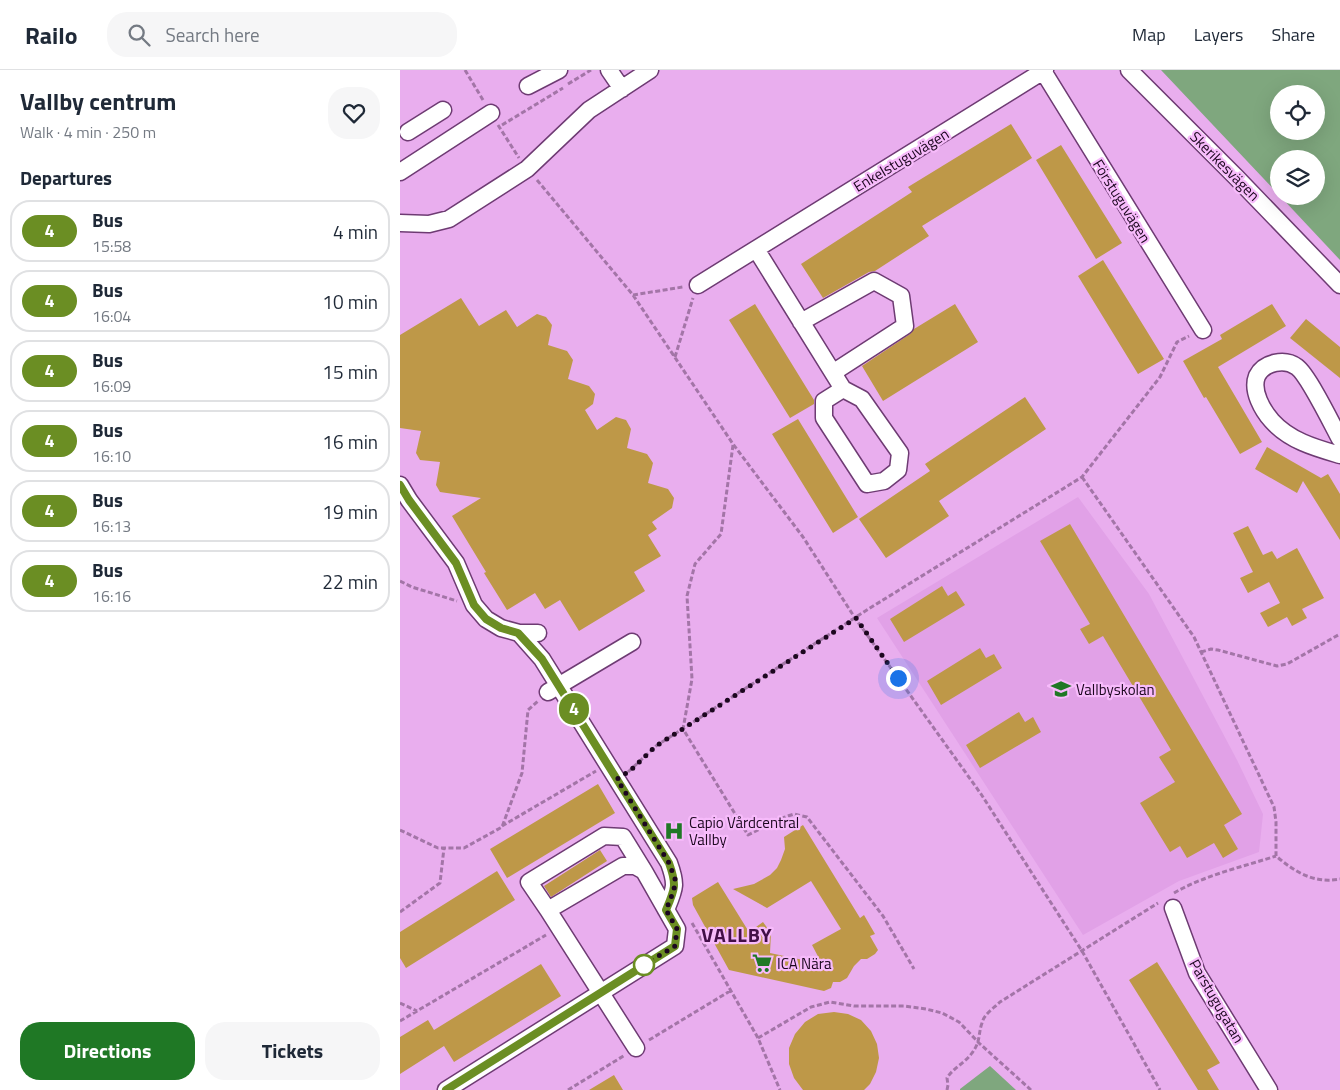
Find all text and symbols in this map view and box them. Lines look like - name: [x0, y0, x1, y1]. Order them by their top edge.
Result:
- search box: [107, 12, 457, 57]
- text: Railo: [25, 17, 77, 53]
- text: Search here: [165, 20, 260, 49]
- icon: search: [125, 21, 153, 49]
- text: Map: [1132, 21, 1166, 48]
- text: Layers: [1194, 21, 1243, 48]
- text: Share: [1271, 21, 1315, 48]
- text: Vallby centrum: [20, 83, 176, 119]
- map controls: [1270, 85, 1325, 205]
- button: locate: [1270, 85, 1325, 140]
- button: heart: [328, 87, 380, 139]
- text: Walk · 4 min · 250 m: [20, 120, 156, 144]
- street label: Enkelstuguvägen: [849, 122, 953, 198]
- street label: Skerikesvägen: [1185, 126, 1265, 206]
- button: layers: [1270, 150, 1325, 205]
- street label: Förstuguvägen: [1087, 155, 1157, 247]
- text: Departures: [20, 163, 112, 192]
- text: Bus: [92, 205, 123, 234]
- text: 4: [44, 217, 55, 244]
- text: 4 min: [333, 217, 378, 246]
- text: 15:58: [92, 234, 131, 258]
- text: Bus: [92, 275, 123, 304]
- text: 4: [44, 287, 55, 314]
- text: 10 min: [322, 287, 378, 316]
- text: 16:04: [92, 304, 131, 328]
- text: Bus: [92, 345, 123, 374]
- text: 4: [44, 357, 55, 384]
- text: 15 min: [322, 357, 378, 386]
- text: 16:09: [92, 374, 131, 398]
- text: Bus: [92, 415, 123, 444]
- text: 4: [44, 427, 55, 454]
- text: 16 min: [322, 427, 378, 456]
- text: 16:10: [92, 444, 131, 468]
- text: Bus: [92, 485, 123, 514]
- text: 4: [44, 497, 55, 524]
- text: 19 min: [322, 497, 378, 526]
- text: 16:13: [92, 514, 131, 538]
- text: Bus: [92, 555, 123, 584]
- text: 4: [44, 567, 55, 594]
- text: 22 min: [322, 567, 378, 596]
- text: 16:16: [92, 584, 131, 608]
- your location: [886, 666, 911, 691]
- school or university icon: Vallbyskolan: [1050, 678, 1072, 700]
- place label: Vallbyskolan: [1076, 678, 1155, 701]
- line badge: 4: [558, 693, 590, 725]
- text: 4: [569, 695, 579, 722]
- place label: Capio Vårdcentral Vallby: [689, 811, 799, 851]
- hospital icon: Capio Vårdcentral Vallby: [663, 820, 685, 842]
- district label: VALLBY: [701, 919, 773, 950]
- supermarket icon: ICA Nära: [751, 952, 773, 974]
- place label: ICA Nära: [777, 952, 832, 975]
- unlabelled marker: [633, 954, 655, 976]
- street label: Parstugugatan: [1184, 955, 1250, 1047]
- button: Directions: [20, 1022, 195, 1080]
- button: Tickets: [205, 1022, 380, 1080]

